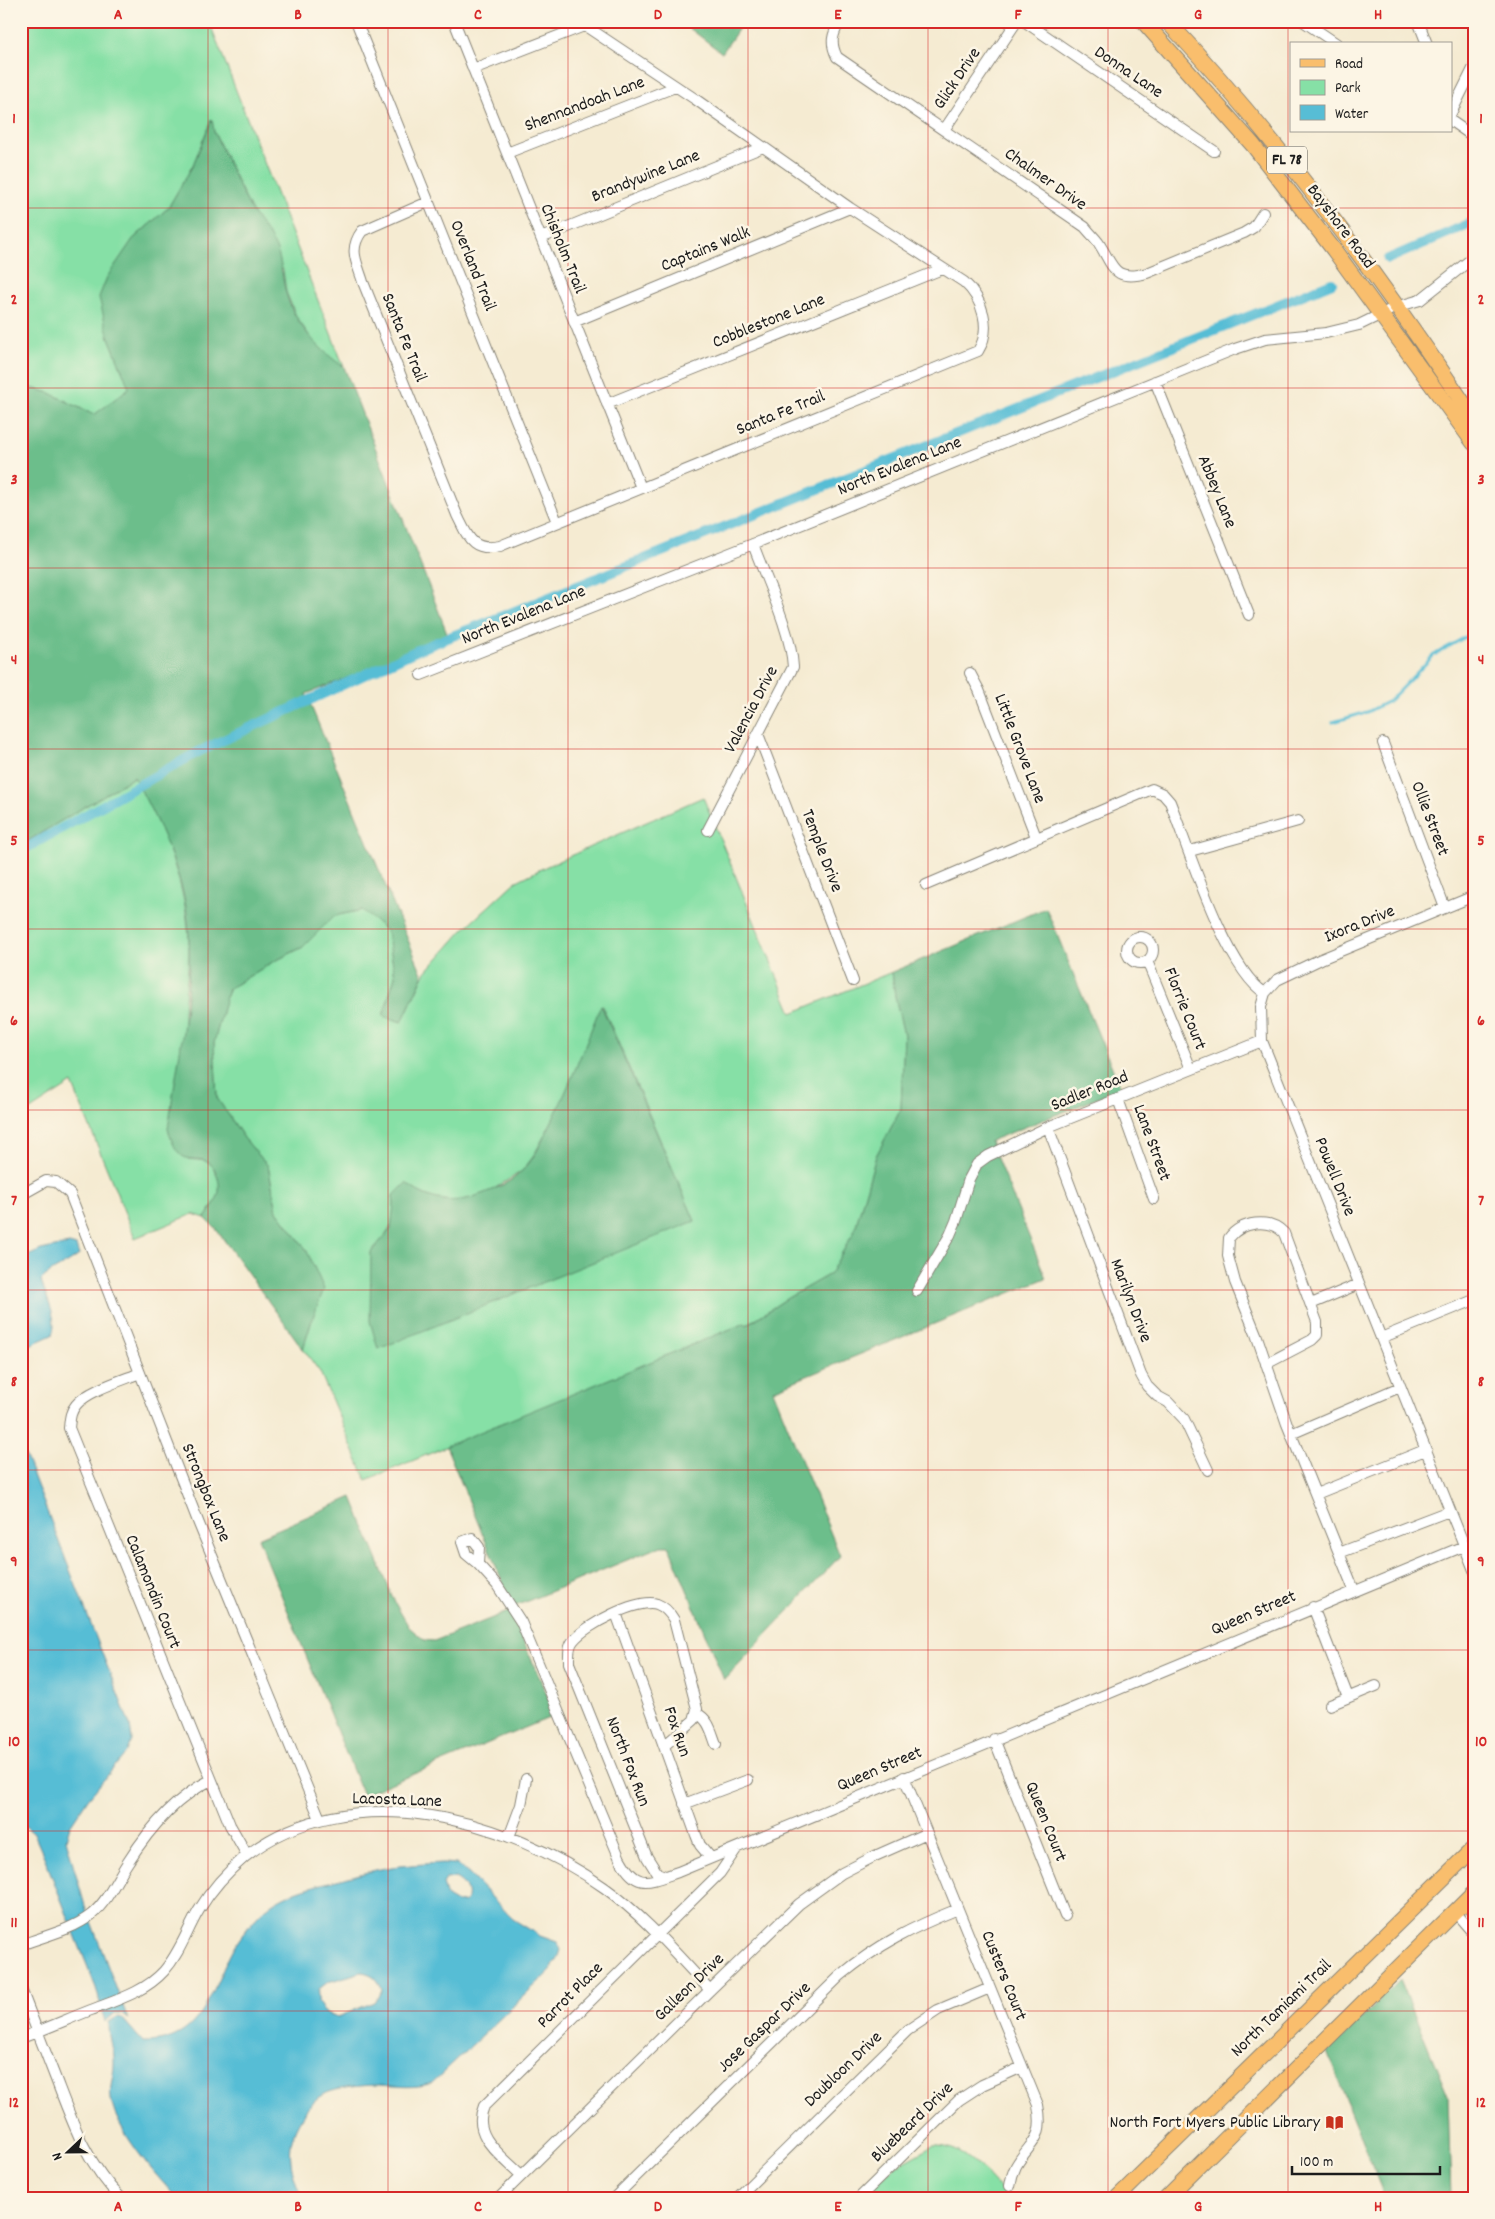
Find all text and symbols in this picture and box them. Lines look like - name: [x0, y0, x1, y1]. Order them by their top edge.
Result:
- text: A: [114, 4, 123, 27]
- text: B: [294, 4, 302, 27]
- text: C: [474, 4, 482, 27]
- text: D: [654, 4, 663, 27]
- text: E: [834, 4, 842, 27]
- text: F: [1014, 4, 1022, 27]
- text: G: [1194, 4, 1202, 27]
- text: H: [1374, 4, 1382, 27]
- street label: Donna Lane: [1088, 41, 1168, 105]
- legend: [1290, 42, 1452, 132]
- street label: Glick Drive: [928, 43, 988, 115]
- text: Road: [1335, 54, 1363, 76]
- street label: Shennandoah Lane: [521, 71, 649, 139]
- text: Park: [1335, 78, 1361, 100]
- text: Water: [1335, 104, 1369, 126]
- text: 1: [12, 108, 16, 131]
- text: 1: [1479, 108, 1483, 131]
- street label: Chalmer Drive: [999, 142, 1091, 218]
- street label: Brandywine Lane: [588, 144, 704, 210]
- road number: FL 78: [1267, 146, 1307, 174]
- street label: Bayshore Road: [1300, 179, 1380, 275]
- street label: Chisholm Trail: [533, 200, 592, 298]
- street label: Overland Trail: [442, 217, 502, 316]
- street label: Captains Walk: [658, 221, 754, 279]
- street label: Cobblestone Lane: [709, 288, 829, 356]
- text: 2: [11, 289, 18, 312]
- text: 2: [1478, 289, 1485, 312]
- street label: Santa Fe Trail: [374, 290, 432, 387]
- street label: Santa Fe Trail: [733, 385, 830, 443]
- street label: North Evalena Lane: [834, 431, 966, 503]
- street label: Abbey Lane: [1190, 452, 1242, 532]
- text: 3: [10, 469, 18, 492]
- text: 3: [1477, 469, 1485, 492]
- street label: North Evalena Lane: [458, 580, 590, 652]
- text: 4: [11, 649, 17, 672]
- text: 4: [1478, 649, 1484, 672]
- street label: Valencia Drive: [719, 662, 785, 758]
- street label: Little Grove Lane: [987, 691, 1051, 808]
- street label: Ollie Street: [1403, 778, 1455, 860]
- street label: Temple Drive: [794, 806, 848, 896]
- text: 5: [10, 830, 18, 853]
- text: 5: [1477, 830, 1485, 853]
- street label: Ixora Drive: [1321, 899, 1399, 950]
- street label: Florrie Court: [1156, 964, 1212, 1054]
- text: 6: [10, 1010, 18, 1033]
- text: 6: [1477, 1010, 1485, 1033]
- street label: Sadler Road: [1048, 1065, 1132, 1119]
- street label: Lane Street: [1126, 1101, 1177, 1185]
- street label: Powell Drive: [1307, 1134, 1361, 1220]
- text: 7: [11, 1190, 17, 1213]
- text: 7: [1478, 1190, 1484, 1213]
- street label: Marilyn Drive: [1103, 1256, 1157, 1346]
- text: 8: [11, 1371, 18, 1394]
- text: 8: [1478, 1371, 1485, 1394]
- street label: Strongbox Lane: [174, 1440, 236, 1546]
- street label: Calamondin Court: [118, 1531, 186, 1653]
- text: 9: [10, 1551, 18, 1574]
- text: 9: [1477, 1551, 1485, 1574]
- street label: Queen Street: [1208, 1585, 1301, 1643]
- street label: Fox Run: [656, 1703, 696, 1761]
- street label: North Fox Run: [598, 1714, 656, 1810]
- text: 10: [8, 1731, 20, 1754]
- text: 10: [1475, 1731, 1487, 1754]
- street label: Queen Street: [834, 1741, 927, 1799]
- street label: Queen Court: [1018, 1778, 1073, 1866]
- street label: Lacosta Lane: [352, 1787, 442, 1815]
- text: 11: [10, 1912, 18, 1935]
- text: 11: [1477, 1912, 1485, 1935]
- street label: Custers Court: [974, 1927, 1033, 2025]
- street label: Galleon Drive: [649, 1948, 731, 2028]
- street label: North Tamiami Trail: [1226, 1954, 1339, 2064]
- street label: Parrot Place: [532, 1957, 610, 2035]
- street label: Jose Gaspar Drive: [713, 1977, 817, 2079]
- street label: Doubloon Drive: [799, 2026, 889, 2114]
- street label: Bluebeard Drive: [866, 2077, 960, 2169]
- text: 12: [9, 2092, 19, 2115]
- text: 12: [1476, 2092, 1486, 2115]
- place label: North Fort Myers Public Library: [1110, 2111, 1321, 2136]
- library icon: North Fort Myers Public Library: [1324, 2113, 1344, 2133]
- north arrow: [42, 2126, 92, 2176]
- scale bar: [1292, 2144, 1440, 2176]
- text: N: [47, 2149, 68, 2163]
- text: 100 m: [1300, 2152, 1333, 2174]
- text: A: [114, 2196, 123, 2219]
- text: B: [294, 2196, 302, 2219]
- text: C: [474, 2196, 482, 2219]
- text: D: [654, 2196, 663, 2219]
- text: E: [834, 2196, 842, 2219]
- text: F: [1014, 2196, 1022, 2219]
- text: G: [1194, 2196, 1202, 2219]
- text: H: [1374, 2196, 1382, 2219]

